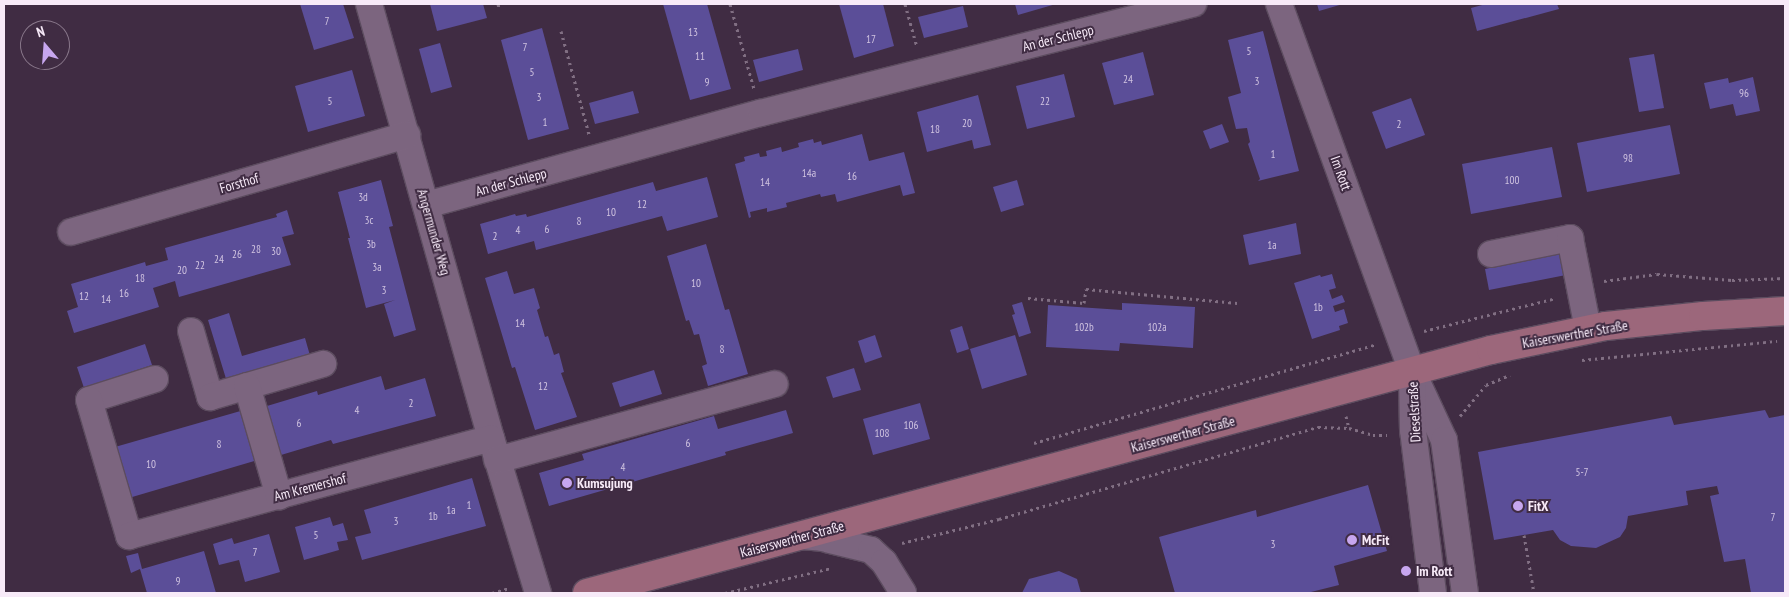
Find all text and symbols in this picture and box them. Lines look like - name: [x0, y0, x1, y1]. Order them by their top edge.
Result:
- house number: 7: [325, 14, 329, 28]
- north arrow: [20, 20, 70, 70]
- street label: An der Schlepp: [1021, 21, 1095, 55]
- text: N: [34, 22, 47, 41]
- house number: 13: [688, 25, 698, 39]
- house number: 17: [866, 32, 876, 46]
- house number: 7: [523, 40, 527, 54]
- house number: 5: [1247, 44, 1251, 58]
- house number: 11: [695, 49, 705, 63]
- house number: 5: [530, 65, 534, 79]
- house number: 24: [1123, 72, 1133, 86]
- house number: 3: [1255, 74, 1259, 88]
- house number: 9: [705, 75, 709, 89]
- house number: 96: [1739, 86, 1749, 100]
- house number: 3: [537, 90, 541, 104]
- house number: 5: [328, 94, 332, 108]
- house number: 22: [1040, 94, 1050, 108]
- house number: 1: [543, 115, 547, 129]
- house number: 20: [962, 116, 972, 130]
- house number: 2: [1397, 117, 1401, 131]
- house number: 18: [930, 122, 940, 136]
- house number: 1: [1271, 147, 1275, 161]
- house number: 98: [1623, 151, 1633, 165]
- street label: Im Rott: [1327, 154, 1355, 192]
- street label: An der Schlepp: [474, 164, 548, 200]
- house number: 14a: [802, 166, 816, 180]
- street label: Forsthof: [218, 169, 260, 197]
- house number: 16: [847, 169, 857, 183]
- house number: 100: [1505, 173, 1519, 187]
- house number: 14: [760, 175, 770, 189]
- street label: Angermunder Weg: [414, 187, 454, 277]
- house number: 3d: [358, 190, 368, 204]
- house number: 12: [637, 197, 647, 211]
- house number: 10: [606, 205, 616, 219]
- house number: 3c: [365, 213, 373, 227]
- house number: 8: [577, 214, 581, 228]
- house number: 6: [545, 222, 549, 236]
- house number: 4: [516, 223, 520, 237]
- house number: 2: [493, 229, 497, 243]
- house number: 3b: [366, 237, 376, 251]
- house number: 1a: [1267, 238, 1277, 252]
- house number: 28: [251, 242, 261, 256]
- house number: 30: [271, 244, 281, 258]
- house number: 26: [232, 247, 242, 261]
- house number: 24: [214, 252, 224, 266]
- house number: 22: [195, 258, 205, 272]
- house number: 3a: [372, 260, 382, 274]
- house number: 20: [177, 263, 187, 277]
- house number: 18: [135, 271, 145, 285]
- house number: 10: [691, 276, 701, 290]
- house number: 3: [382, 283, 386, 297]
- house number: 16: [119, 286, 129, 300]
- house number: 12: [79, 289, 89, 303]
- house number: 14: [101, 292, 111, 306]
- house number: 1b: [1313, 300, 1323, 314]
- house number: 14: [515, 316, 525, 330]
- street label: Kaiserswerther Straße: [1521, 316, 1629, 352]
- house number: 102b: [1074, 320, 1094, 334]
- house number: 102a: [1147, 320, 1167, 334]
- house number: 8: [720, 342, 724, 356]
- house number: 12: [538, 379, 548, 393]
- street label: Dieselstraße: [1404, 381, 1424, 443]
- house number: 2: [409, 396, 413, 410]
- house number: 4: [355, 403, 359, 417]
- street label: Kaiserswerther Straße: [1129, 412, 1237, 456]
- house number: 6: [297, 416, 301, 430]
- house number: 106: [904, 418, 918, 432]
- house number: 108: [875, 426, 889, 440]
- house number: 6: [686, 436, 690, 450]
- house number: 8: [217, 437, 221, 451]
- house number: 10: [146, 457, 156, 471]
- house number: 4: [621, 460, 625, 474]
- house number: 5-7: [1575, 465, 1589, 479]
- street label: Am Kremershof: [272, 469, 348, 505]
- place label: Kumsujung: [577, 475, 633, 491]
- marker: Kumsujung: [561, 477, 573, 489]
- house number: 1: [467, 498, 471, 512]
- place label: FitX: [1528, 498, 1548, 514]
- marker: FitX: [1512, 500, 1524, 512]
- house number: 1a: [446, 503, 456, 517]
- house number: 1b: [428, 509, 438, 523]
- house number: 7: [1771, 510, 1775, 524]
- house number: 3: [394, 514, 398, 528]
- street label: Kaiserswerther Straße: [738, 517, 846, 561]
- house number: 5: [314, 528, 318, 542]
- place label: McFit: [1362, 532, 1389, 548]
- marker: McFit: [1346, 534, 1358, 546]
- house number: 3: [1271, 537, 1275, 551]
- house number: 7: [253, 545, 257, 559]
- place label: Im Rott: [1416, 563, 1452, 579]
- marker: Im Rott: [1400, 565, 1412, 577]
- house number: 9: [176, 574, 180, 588]

